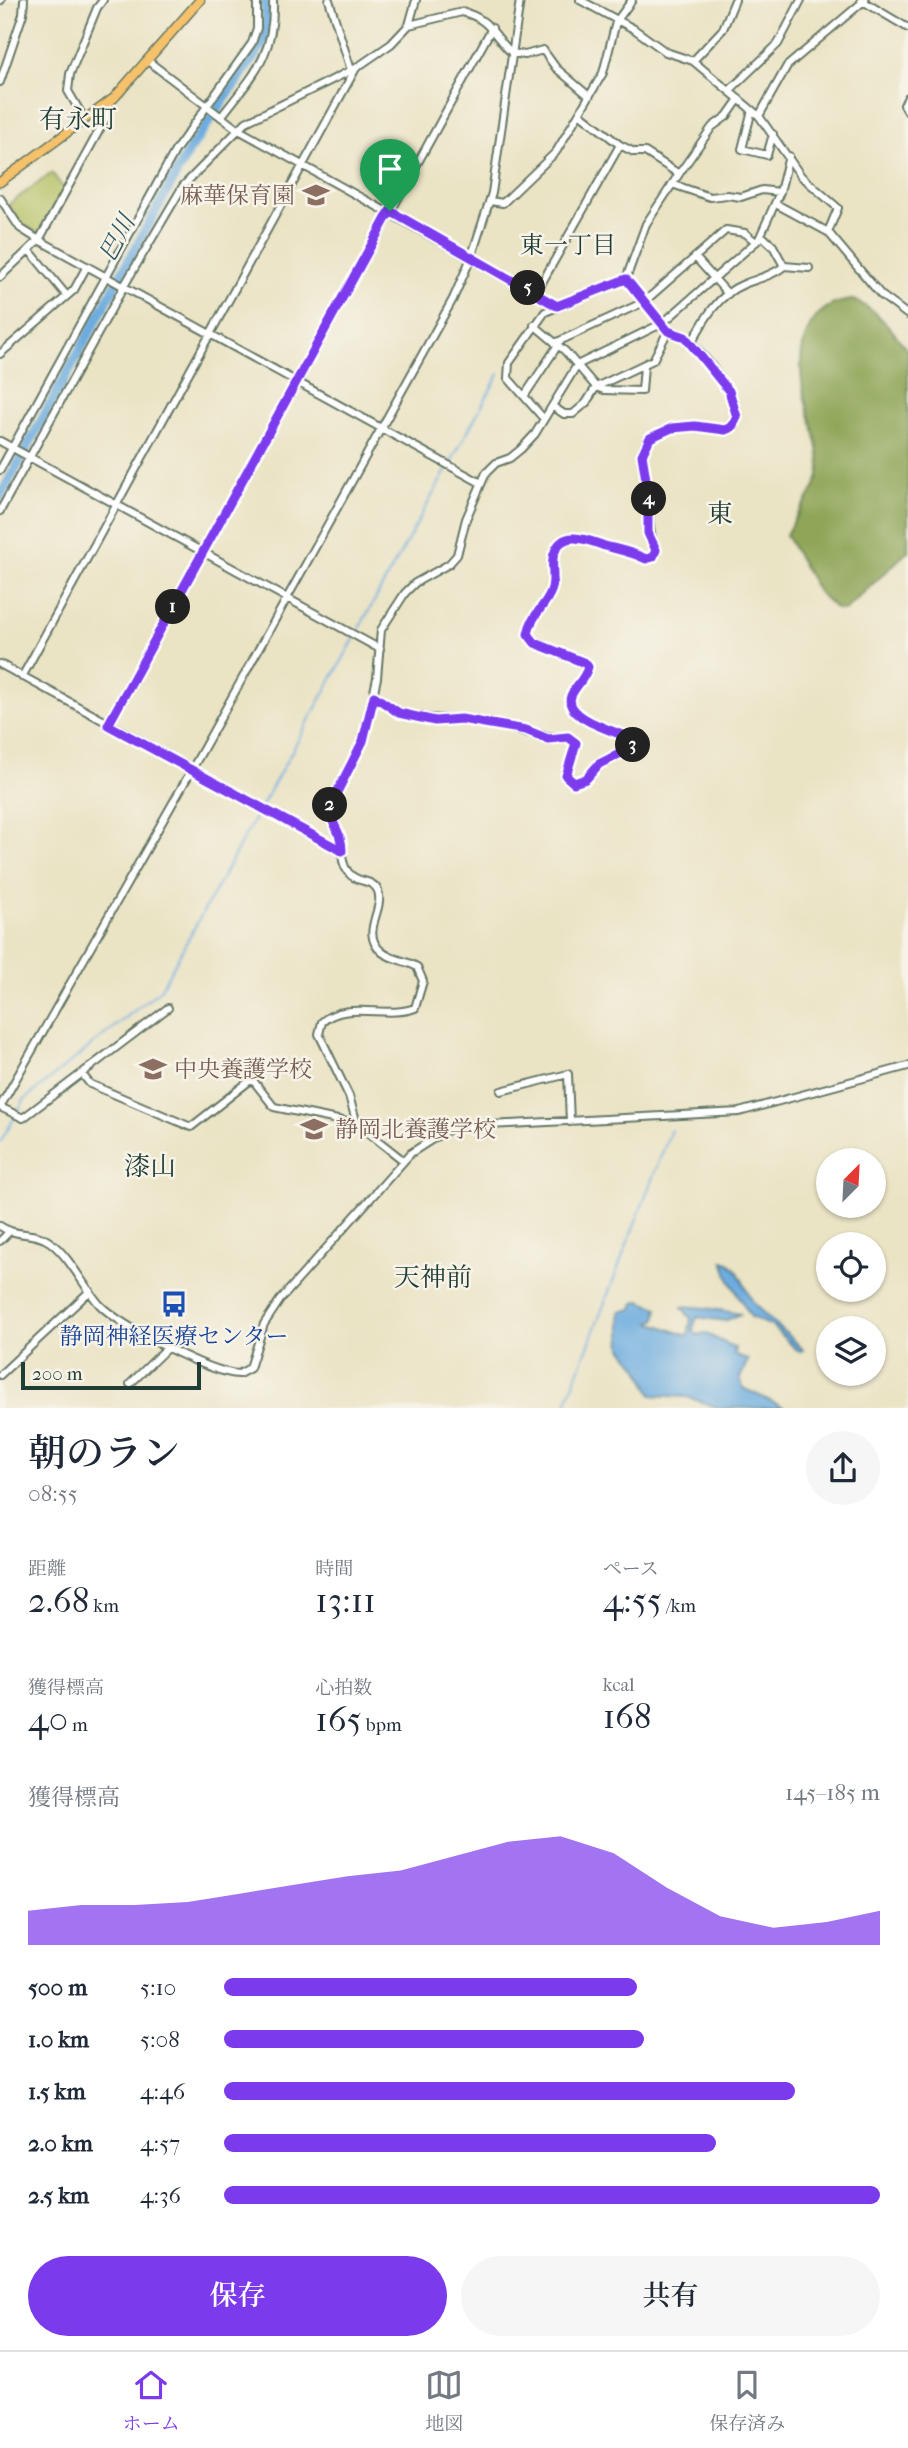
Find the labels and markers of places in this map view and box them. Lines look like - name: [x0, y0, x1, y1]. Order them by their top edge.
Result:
- pin: [360, 139, 420, 211]
- school or university icon: 麻華保育園: [301, 180, 331, 210]
- place label: 麻華保育園: [180, 182, 295, 209]
- pin: 5: [510, 270, 546, 306]
- pin: 4: [632, 482, 666, 516]
- pin: 1: [156, 590, 190, 624]
- pin: 3: [616, 728, 650, 762]
- pin: 2: [312, 788, 348, 822]
- school or university icon: 中央養護学校: [138, 1054, 168, 1084]
- place label: 中央養護学校: [174, 1056, 312, 1083]
- school or university icon: 静岡北養護学校: [299, 1114, 329, 1144]
- place label: 静岡北養護学校: [335, 1116, 496, 1143]
- bus stop icon: 静岡神経医療センター: [159, 1289, 189, 1319]
- place label: 静岡神経医療センター: [59, 1323, 289, 1350]

